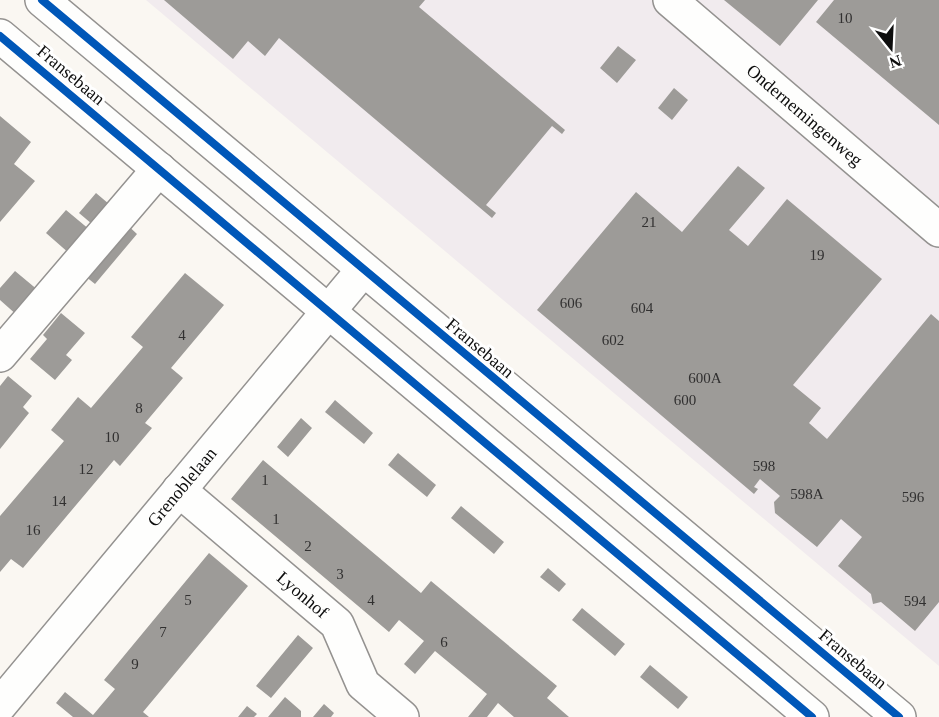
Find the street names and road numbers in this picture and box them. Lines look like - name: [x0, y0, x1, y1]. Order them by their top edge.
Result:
- street label: Fransebaan: [33, 41, 109, 109]
- street label: Ondernemingenweg: [743, 60, 867, 170]
- street label: Fransebaan: [442, 314, 518, 382]
- street label: Grenoblelaan: [143, 443, 221, 531]
- street label: Lyonhof: [273, 567, 332, 622]
- street label: Fransebaan: [815, 625, 891, 693]

